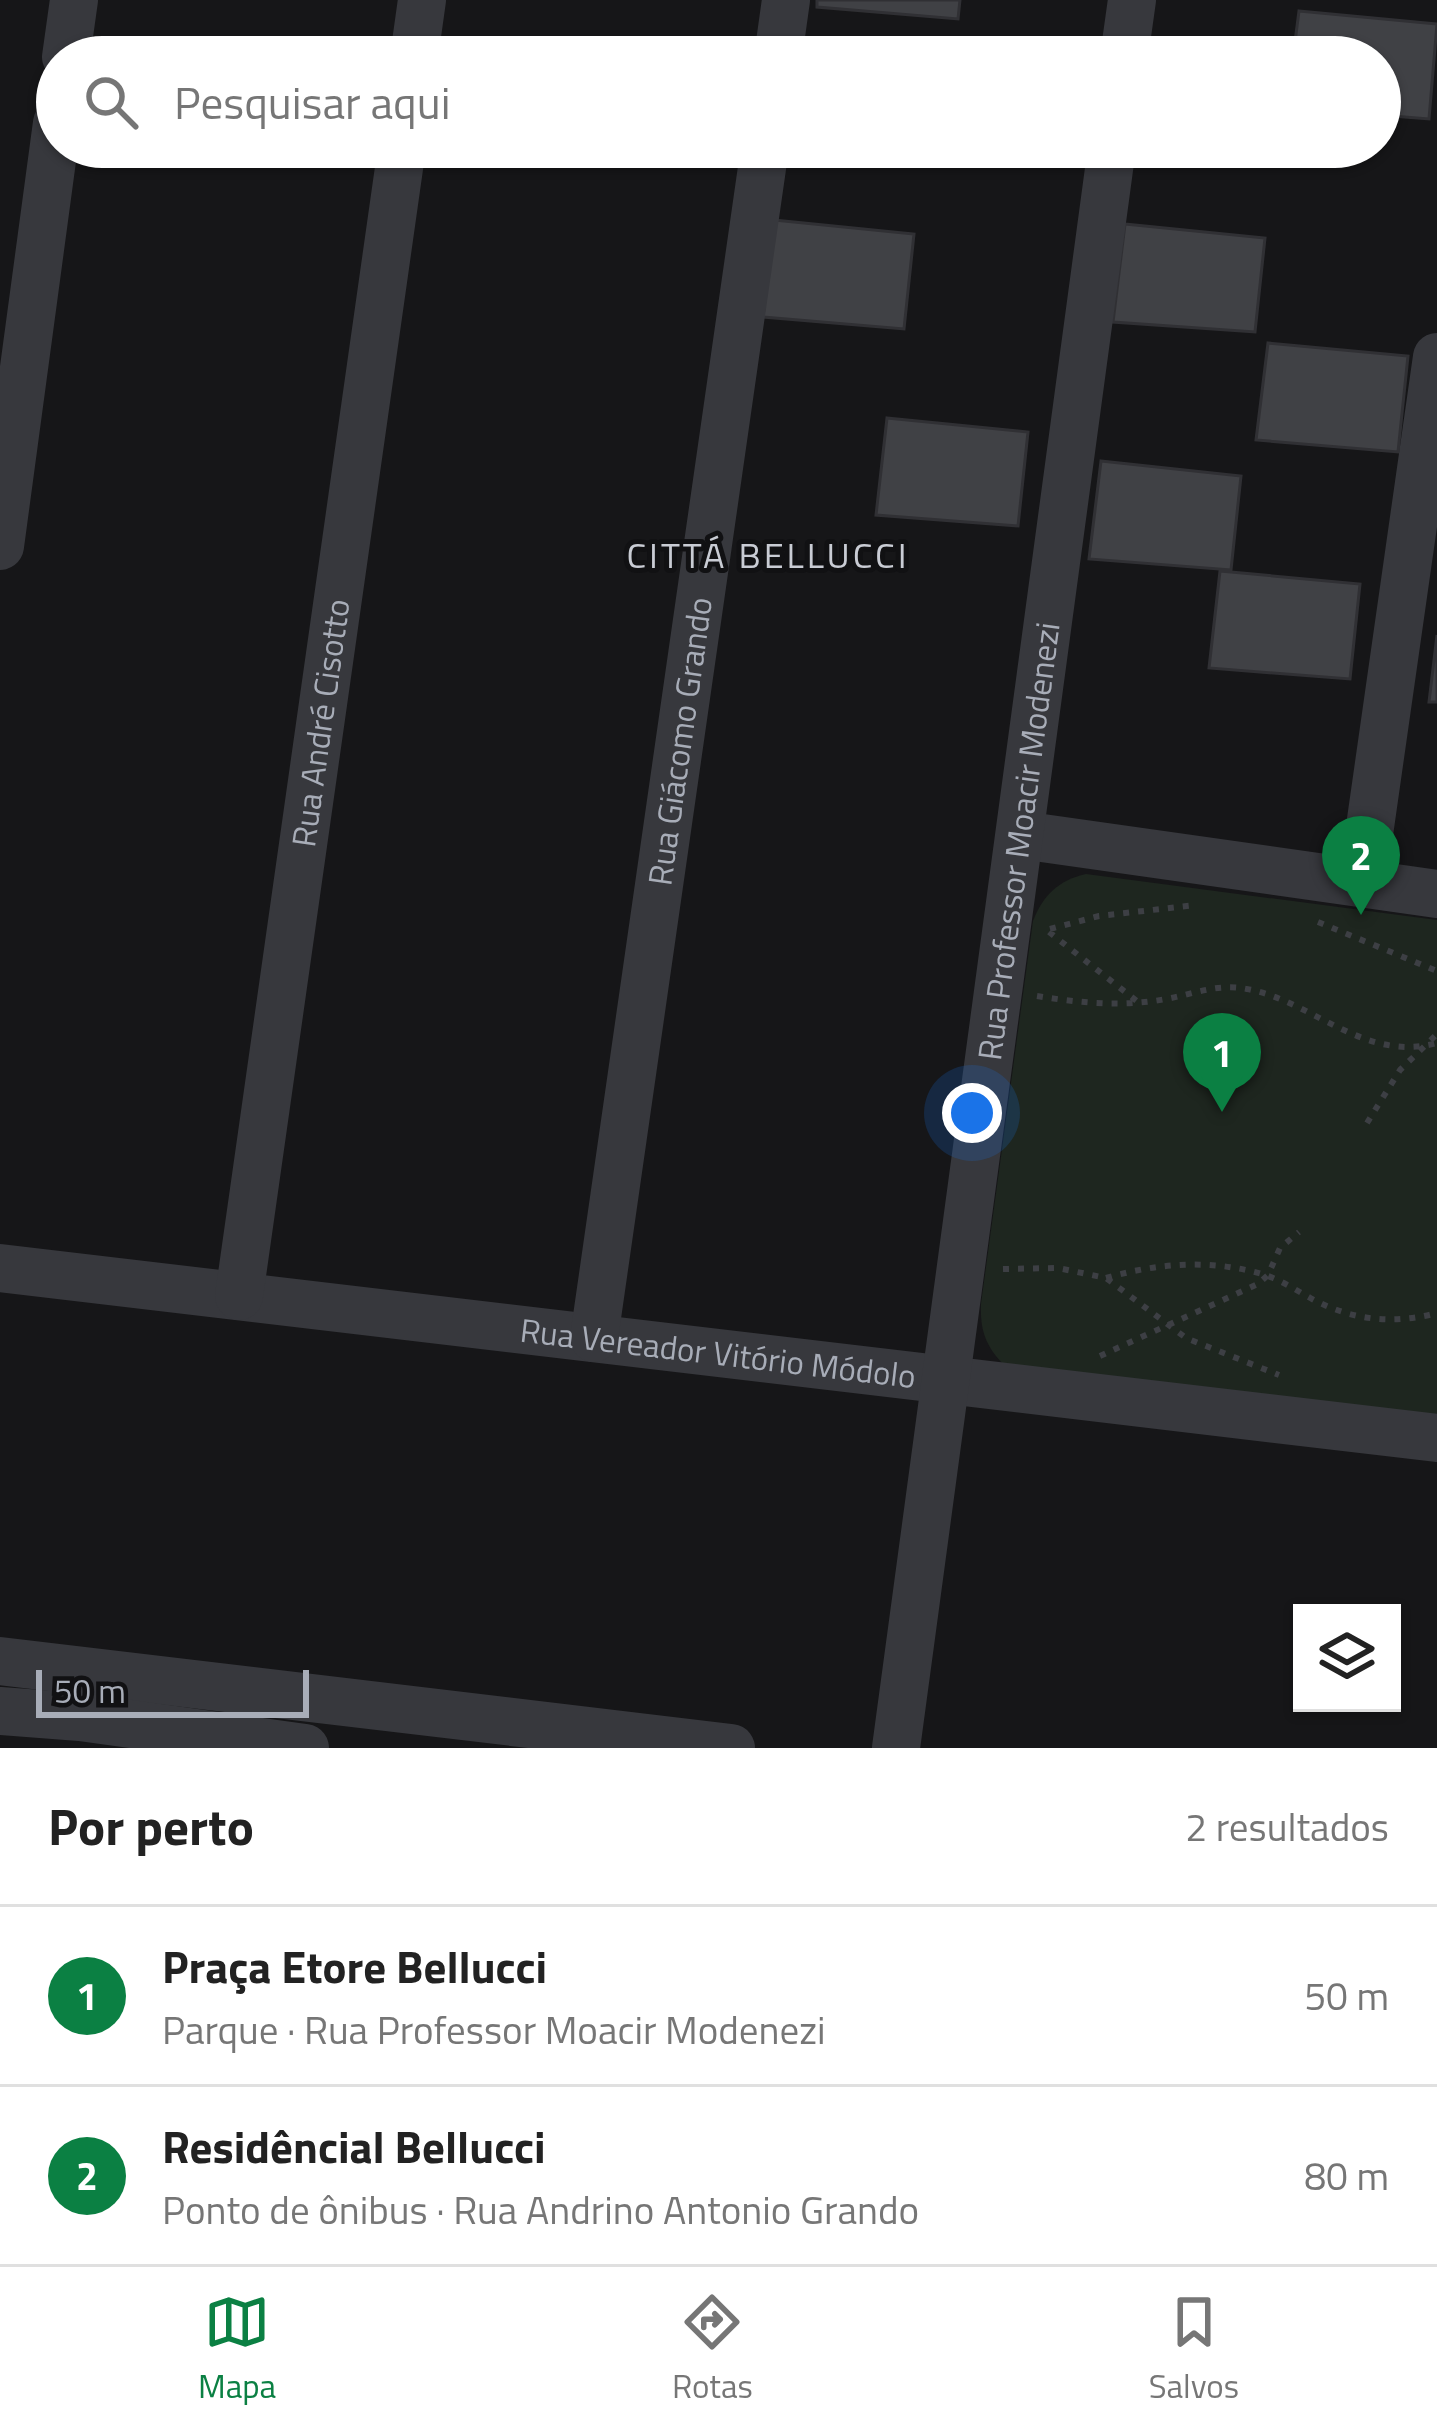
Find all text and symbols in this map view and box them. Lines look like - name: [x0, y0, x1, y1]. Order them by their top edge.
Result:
- search box: [36, 36, 1401, 168]
- text: Pesquisar aqui: [174, 68, 450, 136]
- icon: search: [78, 69, 144, 135]
- district label: CITTÁ BELLUCCI: [626, 527, 910, 582]
- street label: Rua Giácomo Grando: [634, 594, 725, 888]
- street label: Rua André Cisotto: [278, 595, 363, 850]
- street label: Rua Professor Moacir Modenezi: [964, 619, 1073, 1063]
- pin: 2: [1322, 816, 1400, 915]
- pin: 1: [1183, 1013, 1261, 1112]
- your location: [942, 1083, 1002, 1143]
- street label: Rua Vereador Vitório Módolo: [517, 1305, 919, 1401]
- map controls: [1293, 1604, 1401, 1712]
- button: layers: [1293, 1604, 1401, 1712]
- scale bar: [36, 1664, 309, 1717]
- text: 50 m: [54, 1666, 126, 1716]
- text: Por perto: [48, 1787, 254, 1865]
- text: 2 resultados: [1185, 1797, 1389, 1856]
- text: Praça Etore Bellucci: [162, 1932, 547, 2000]
- text: 1: [76, 1966, 98, 2025]
- text: 50 m: [1304, 1966, 1389, 2025]
- text: Parque · Rua Professor Moacir Modenezi: [162, 2000, 825, 2059]
- text: Residêncial Bellucci: [162, 2112, 546, 2180]
- text: 2: [76, 2146, 98, 2205]
- text: 80 m: [1304, 2146, 1389, 2205]
- text: Ponto de ônibus · Rua Andrino Antonio Grando: [162, 2180, 919, 2239]
- tab: Mapa: [198, 2289, 276, 2411]
- tab: Rotas: [672, 2289, 753, 2411]
- tab: Salvos: [1149, 2289, 1239, 2411]

